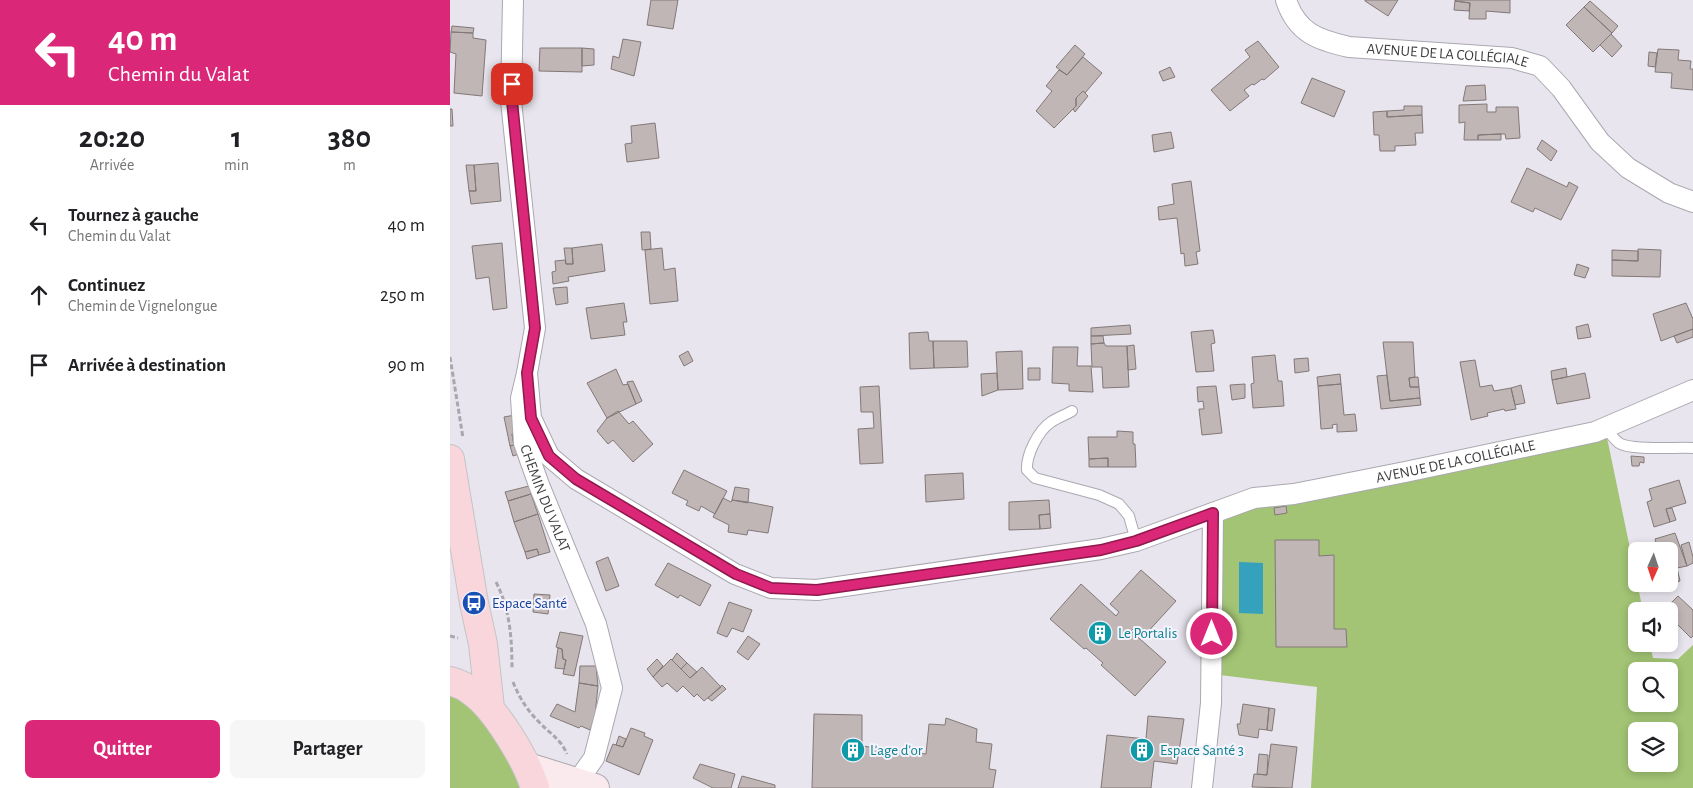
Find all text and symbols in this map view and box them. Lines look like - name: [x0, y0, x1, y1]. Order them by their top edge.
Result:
- icon: left: [25, 20, 90, 85]
- text: 40 m: [108, 22, 177, 57]
- street label: AVENUE DE LA COLLÉGIALE: [1366, 41, 1530, 70]
- text: Chemin du Valat: [108, 63, 249, 85]
- pin: [491, 63, 533, 105]
- icon: arrive: [498, 70, 526, 98]
- text: 20:20: [79, 123, 145, 153]
- text: 1: [231, 123, 242, 153]
- text: 380: [328, 123, 371, 153]
- text: Arrivée: [90, 157, 134, 173]
- text: min: [224, 157, 249, 173]
- text: m: [343, 157, 356, 173]
- text: Tournez à gauche: [68, 206, 199, 225]
- icon: left: [25, 211, 53, 239]
- text: 40 m: [387, 216, 425, 235]
- text: Chemin du Valat: [68, 228, 171, 244]
- text: Continuez: [68, 276, 145, 295]
- icon: ahead: [25, 281, 53, 309]
- text: 250 m: [380, 286, 425, 305]
- text: Chemin de Vignelongue: [68, 298, 217, 314]
- icon: arrive: [25, 351, 53, 379]
- text: Arrivée à destination: [68, 356, 226, 375]
- text: 90 m: [388, 356, 425, 375]
- street label: AVENUE DE LA COLLÉGIALE: [1375, 438, 1537, 486]
- street label: CHEMIN DU VALAT: [517, 443, 573, 555]
- north arrow: [1628, 542, 1678, 592]
- map controls: [1628, 542, 1678, 772]
- bus stop icon: Espace Santé: [461, 590, 487, 616]
- place label: Espace Santé: [492, 596, 567, 611]
- button: sound: [1628, 602, 1678, 652]
- position arrow: [1185, 607, 1237, 659]
- building icon: Le Portalis: [1087, 620, 1113, 646]
- place label: Le Portalis: [1118, 626, 1177, 641]
- button: search: [1628, 662, 1678, 712]
- button: Quitter: [25, 720, 220, 778]
- button: Partager: [230, 720, 425, 778]
- button: layers: [1628, 722, 1678, 772]
- building icon: L'age d'or: [840, 737, 866, 763]
- building icon: Espace Santé 3: [1129, 737, 1155, 763]
- place label: L'age d'or: [870, 743, 923, 758]
- place label: Espace Santé 3: [1160, 743, 1244, 758]

